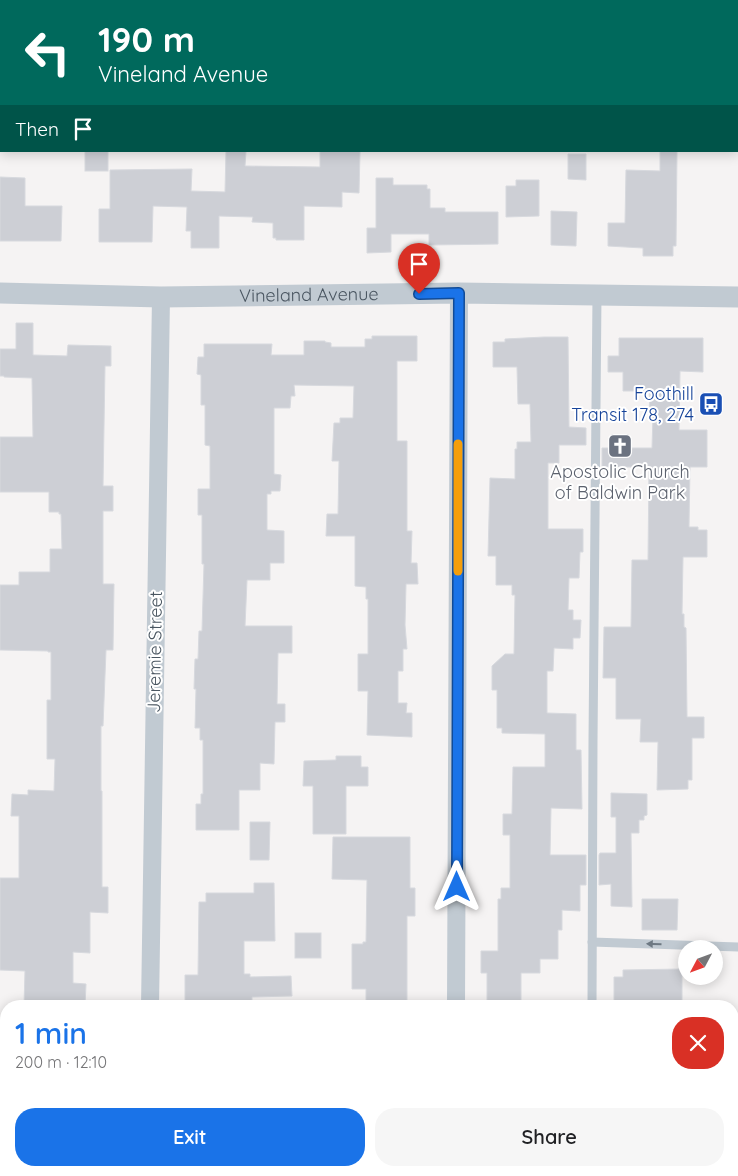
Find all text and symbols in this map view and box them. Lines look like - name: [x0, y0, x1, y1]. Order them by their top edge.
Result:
- text: 190 m: [98, 17, 195, 61]
- icon: left: [15, 20, 80, 85]
- text: Vineland Avenue: [98, 60, 268, 88]
- icon: arrive: [69, 115, 97, 143]
- text: Then: [15, 117, 59, 141]
- pin: [398, 243, 440, 294]
- icon: arrive: [405, 250, 433, 278]
- street label: Vineland Avenue: [239, 282, 379, 307]
- place label: Foothill Transit 178, 274: [571, 382, 694, 426]
- bus stop icon: Foothill Transit 178, 274: [698, 391, 724, 417]
- church icon: Apostolic Church of Baldwin Park: [607, 433, 633, 459]
- place label: Apostolic Church of Baldwin Park: [550, 460, 690, 504]
- street label: Jeremie Street: [142, 591, 167, 713]
- position arrow: [430, 860, 482, 912]
- one-way arrow: [646, 940, 662, 948]
- north arrow: [678, 940, 722, 985]
- map controls: [678, 940, 723, 985]
- text: 1 min: [15, 1014, 87, 1052]
- button: close: [672, 1017, 724, 1069]
- text: 200 m · 12:10: [15, 1052, 107, 1072]
- button: Exit: [15, 1108, 365, 1166]
- button: Share: [375, 1108, 724, 1166]

